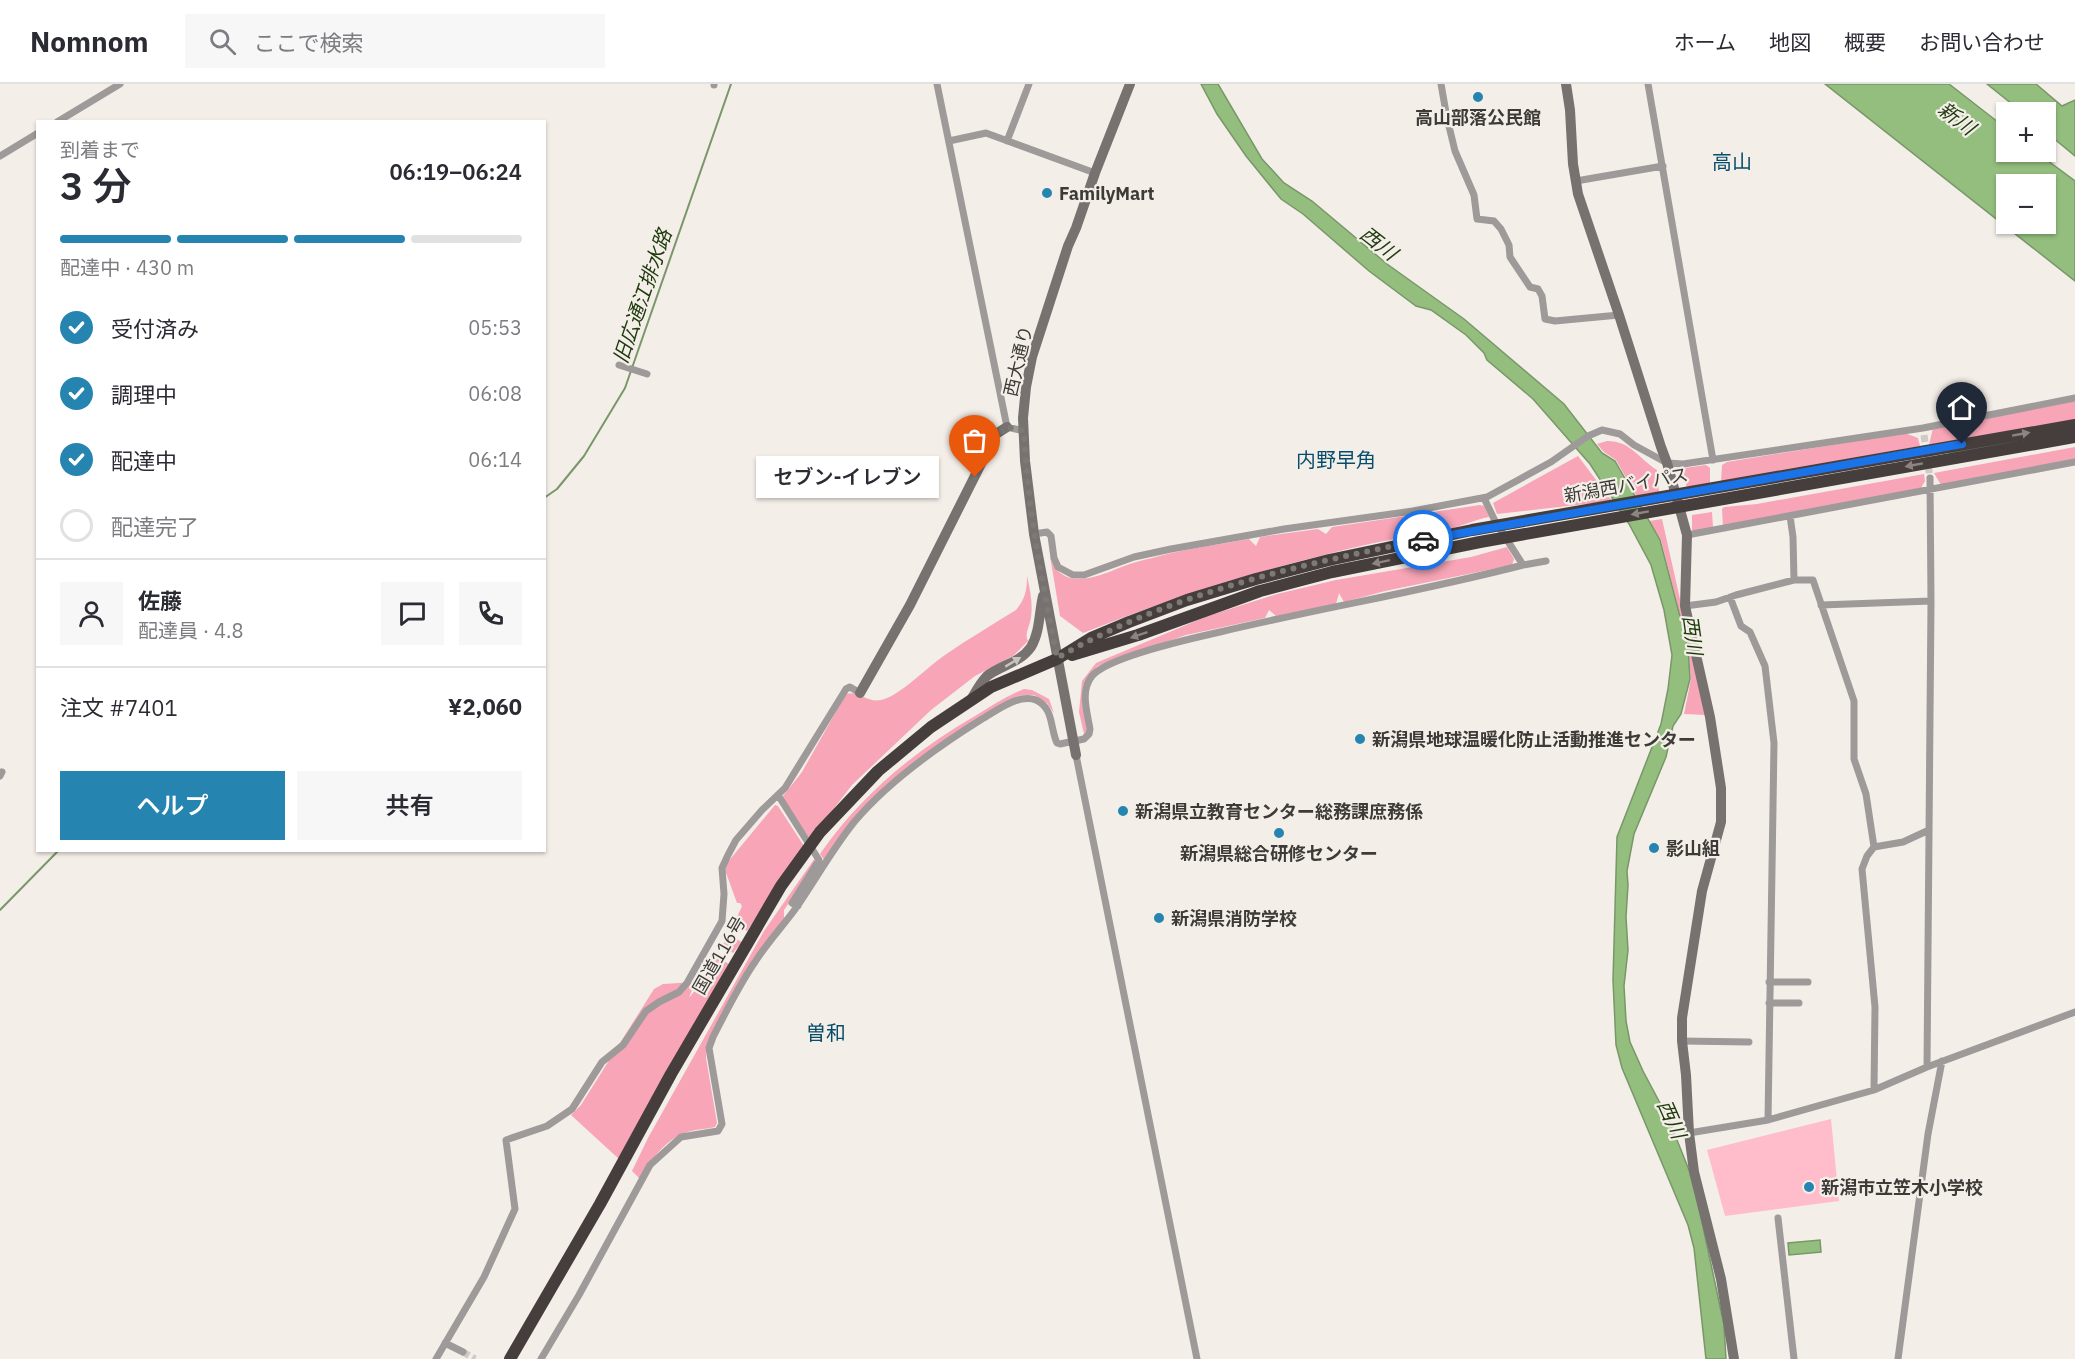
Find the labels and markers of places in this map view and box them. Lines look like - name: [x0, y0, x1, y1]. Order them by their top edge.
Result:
- marker: 高山部落公民館: [1471, 90, 1485, 104]
- place label: 高山部落公民館: [1415, 106, 1541, 129]
- place label: FamilyMart: [1059, 182, 1155, 205]
- marker: FamilyMart: [1040, 186, 1054, 200]
- pin: [1936, 382, 1987, 444]
- pin: [949, 415, 1000, 477]
- callout: セブン-イレブン: [756, 456, 939, 498]
- place label: 新潟県地球温暖化防止活動推進センター: [1372, 728, 1696, 751]
- marker: 新潟県地球温暖化防止活動推進センター: [1353, 732, 1367, 746]
- place label: 新潟県立教育センター総務課庶務係: [1135, 800, 1423, 823]
- marker: 新潟県立教育センター総務課庶務係: [1116, 804, 1130, 818]
- marker: 新潟県総合研修センター: [1272, 826, 1286, 840]
- place label: 影山組: [1666, 837, 1720, 860]
- marker: 影山組: [1647, 841, 1661, 855]
- place label: 新潟県総合研修センター: [1180, 842, 1378, 865]
- place label: 新潟県消防学校: [1171, 907, 1297, 930]
- marker: 新潟県消防学校: [1152, 911, 1166, 925]
- place label: 新潟市立笠木小学校: [1821, 1176, 1983, 1199]
- marker: 新潟市立笠木小学校: [1802, 1180, 1816, 1194]

